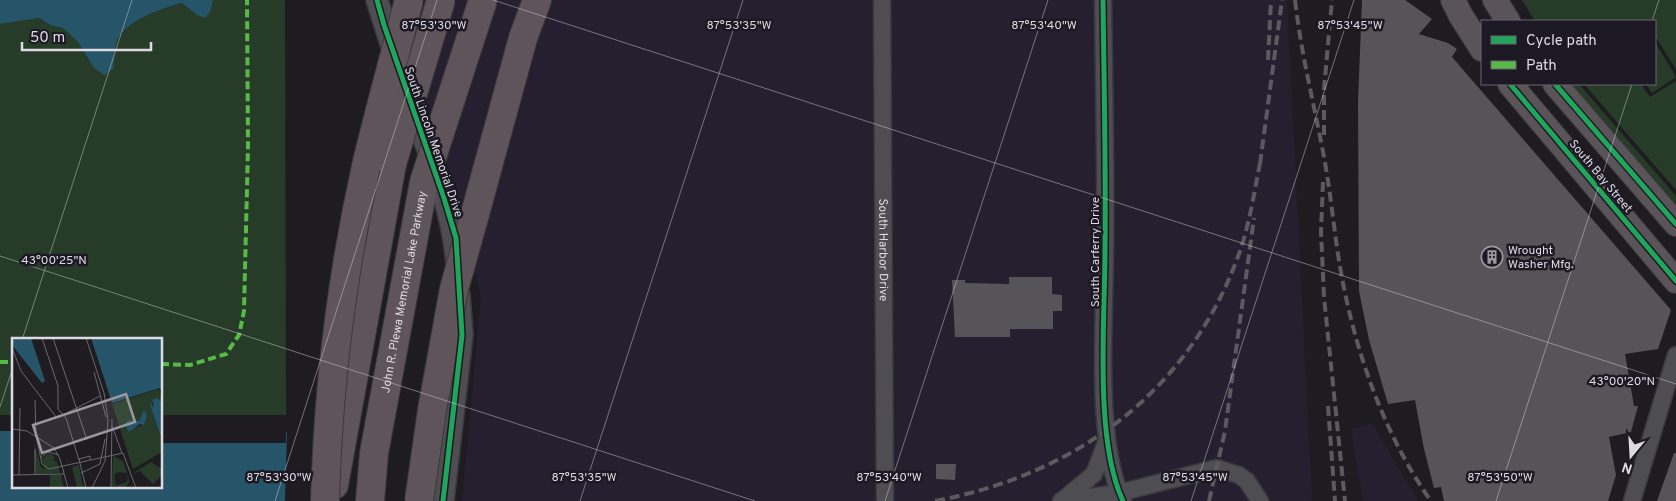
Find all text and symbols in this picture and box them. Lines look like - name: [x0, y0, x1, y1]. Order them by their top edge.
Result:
- text: 87°53'30"W: [401, 18, 467, 34]
- text: 87°53'35"W: [706, 18, 772, 34]
- text: 87°53'40"W: [1011, 18, 1077, 34]
- text: 87°53'45"W: [1317, 18, 1383, 34]
- scale bar: [22, 20, 151, 52]
- legend: [1481, 20, 1656, 85]
- text: 50 m: [30, 29, 65, 48]
- text: Cycle path: [1526, 32, 1597, 51]
- text: Path: [1526, 57, 1557, 76]
- street label: South Lincoln Memorial Drive: [400, 65, 466, 220]
- street label: South Bay Street: [1565, 137, 1636, 217]
- street label: John R. Plewa Memorial Lake Parkway: [378, 190, 431, 394]
- street label: South Carferry Drive: [1088, 197, 1104, 307]
- street label: South Harbor Drive: [874, 198, 891, 302]
- place label: Wrought Washer Mfg.: [1508, 243, 1574, 273]
- building icon: Wrought Washer Mfg.: [1480, 245, 1504, 269]
- text: 43°00'25"N: [21, 253, 87, 269]
- inset map: [12, 338, 162, 488]
- text: 43°00'20"N: [1589, 374, 1655, 390]
- north arrow: [1606, 431, 1656, 481]
- text: N: [1620, 457, 1635, 477]
- text: 87°53'30"W: [246, 470, 312, 486]
- text: 87°53'35"W: [551, 470, 617, 486]
- text: 87°53'40"W: [856, 470, 922, 486]
- text: 87°53'45"W: [1162, 470, 1228, 486]
- text: 87°53'50"W: [1467, 470, 1533, 486]

